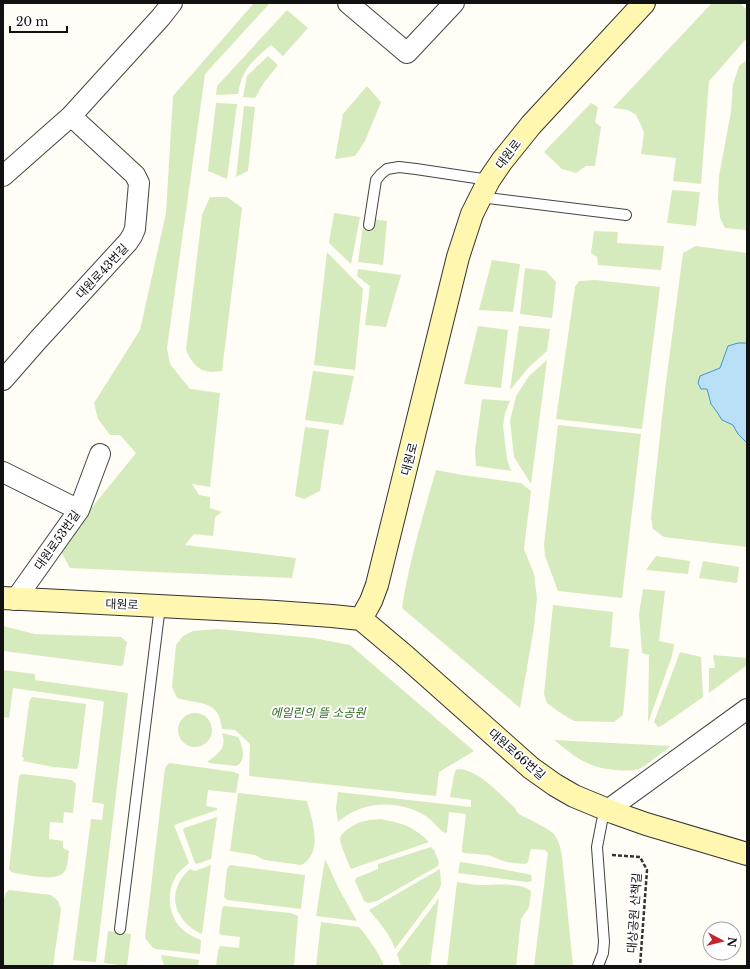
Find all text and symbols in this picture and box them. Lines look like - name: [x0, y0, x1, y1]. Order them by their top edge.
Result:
- scale bar: [10, 8, 67, 34]
- text: 20 m: [16, 14, 48, 29]
- street label: 대원로: [492, 136, 524, 172]
- street label: 대원로43번길: [73, 240, 131, 302]
- street label: 대원로: [397, 441, 421, 477]
- street label: 대원로53번길: [31, 507, 83, 573]
- street label: 대원로: [105, 596, 139, 612]
- park label: 에일린의 뜰 소공원: [271, 705, 366, 720]
- street label: 대원로66번길: [485, 725, 549, 783]
- street label: 대상공원 산책길: [624, 872, 644, 954]
- north arrow: [702, 921, 742, 961]
- text: N: [724, 936, 740, 949]

